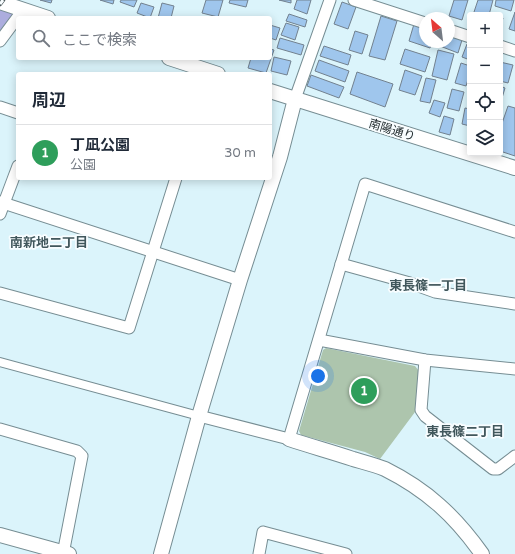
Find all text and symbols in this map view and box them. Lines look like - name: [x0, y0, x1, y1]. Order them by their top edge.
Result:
- north arrow: [419, 12, 455, 48]
- map controls: [467, 12, 503, 156]
- button: +: [467, 12, 503, 48]
- search box: [16, 16, 272, 60]
- icon: search: [30, 27, 52, 49]
- text: ここで検索: [62, 31, 137, 49]
- button: −: [467, 48, 503, 84]
- button: locate: [467, 84, 503, 120]
- text: 周辺: [32, 90, 66, 111]
- street label: 南陽通り: [367, 116, 417, 144]
- button: layers: [467, 120, 503, 156]
- text: 丁凪公園: [70, 136, 130, 154]
- text: 1: [41, 145, 49, 161]
- text: 30 m: [224, 145, 256, 161]
- text: 公園: [70, 157, 96, 173]
- district label: 南新地二丁目: [10, 235, 88, 251]
- district label: 東長篠一丁目: [389, 278, 467, 294]
- your location: [308, 366, 328, 386]
- pin: 1: [351, 376, 377, 406]
- district label: 東長篠二丁目: [426, 424, 504, 440]

